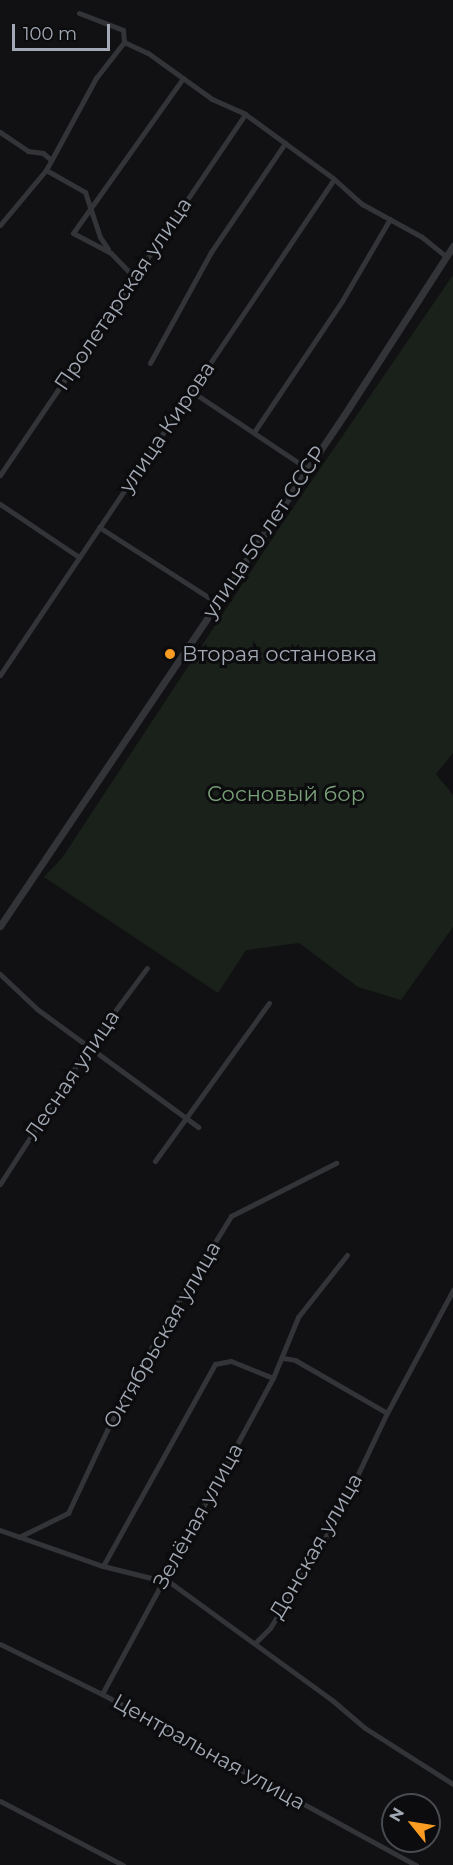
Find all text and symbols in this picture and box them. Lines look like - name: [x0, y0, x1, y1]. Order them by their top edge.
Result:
- scale bar: [15, 12, 112, 50]
- text: 100 m: [23, 23, 77, 45]
- street label: Пролетарская улица: [49, 193, 197, 395]
- street label: улица Кирова: [114, 357, 220, 497]
- street label: улица 50 лет СССР: [197, 441, 331, 623]
- place label: Вторая остановка: [182, 641, 377, 667]
- marker: Вторая остановка: [163, 647, 177, 661]
- park label: Сосновый бор: [207, 781, 365, 807]
- street label: Лесная улица: [19, 1005, 125, 1145]
- street label: Октябрьская улица: [98, 1237, 226, 1433]
- street label: Зелёная улица: [148, 1439, 248, 1593]
- street label: Донская улица: [264, 1469, 368, 1623]
- street label: Центральная улица: [108, 1689, 310, 1815]
- north arrow: [381, 1793, 441, 1853]
- text: N: [385, 1804, 408, 1825]

